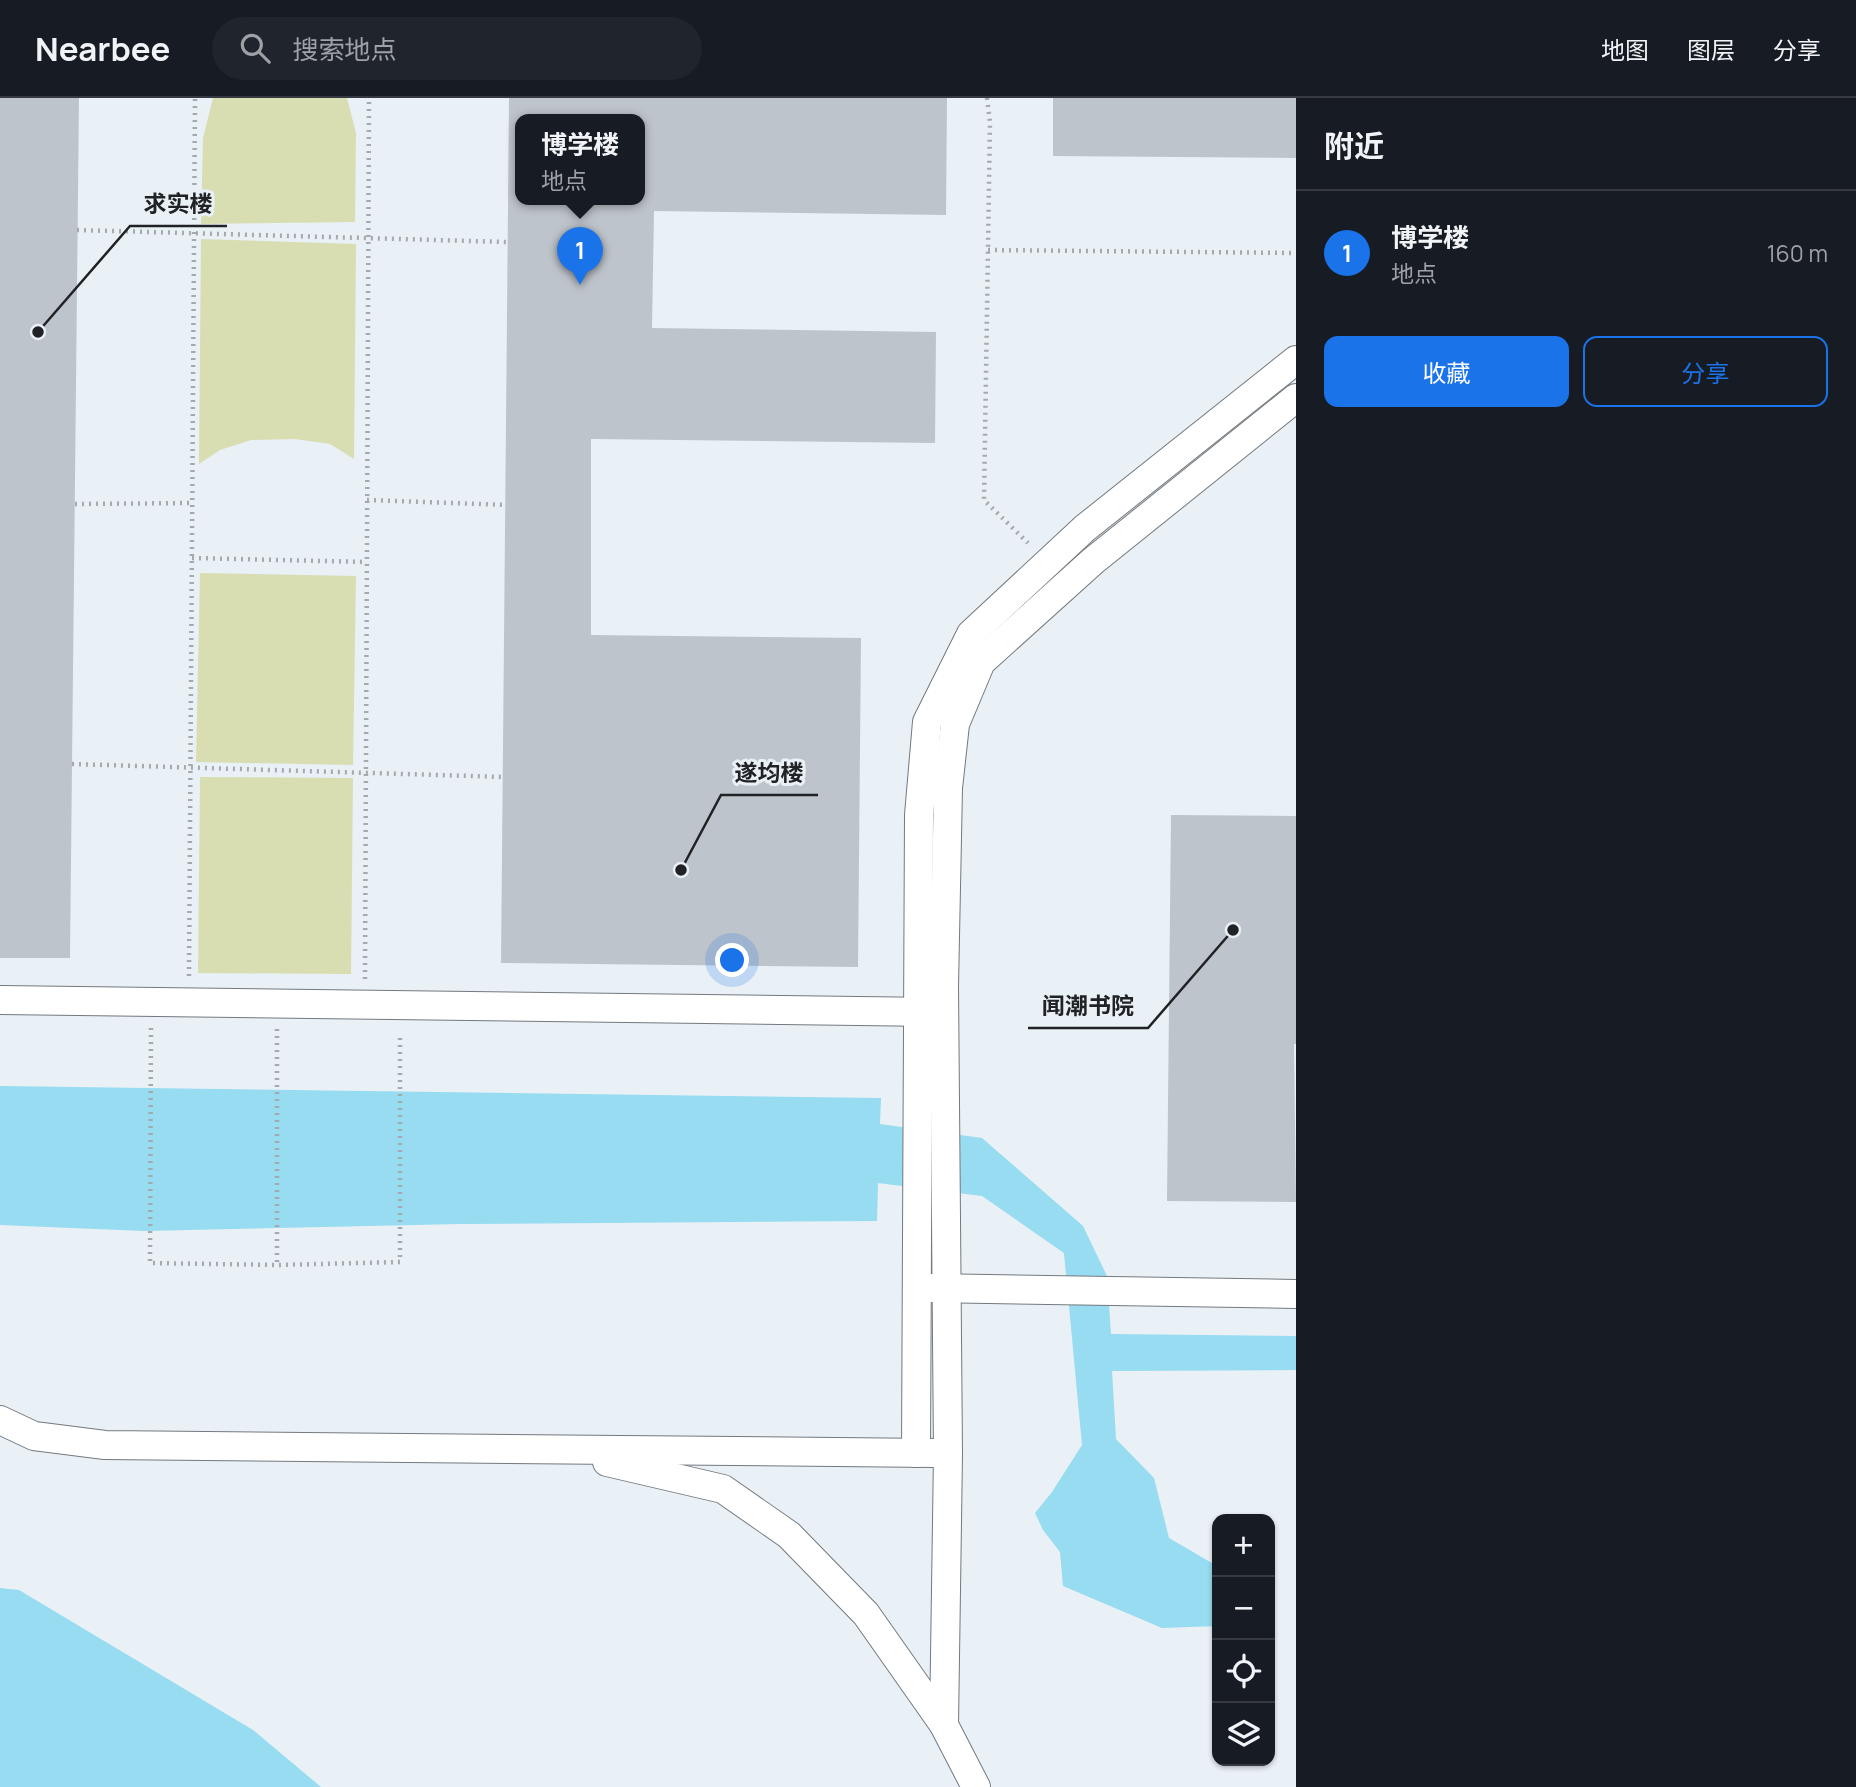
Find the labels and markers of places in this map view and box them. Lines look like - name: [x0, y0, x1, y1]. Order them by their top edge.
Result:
- callout: 求实楼: [130, 182, 227, 226]
- pin: 1: [557, 227, 603, 285]
- callout: 遂均楼: [721, 751, 818, 795]
- callout: 闻潮书院: [1028, 984, 1148, 1028]

